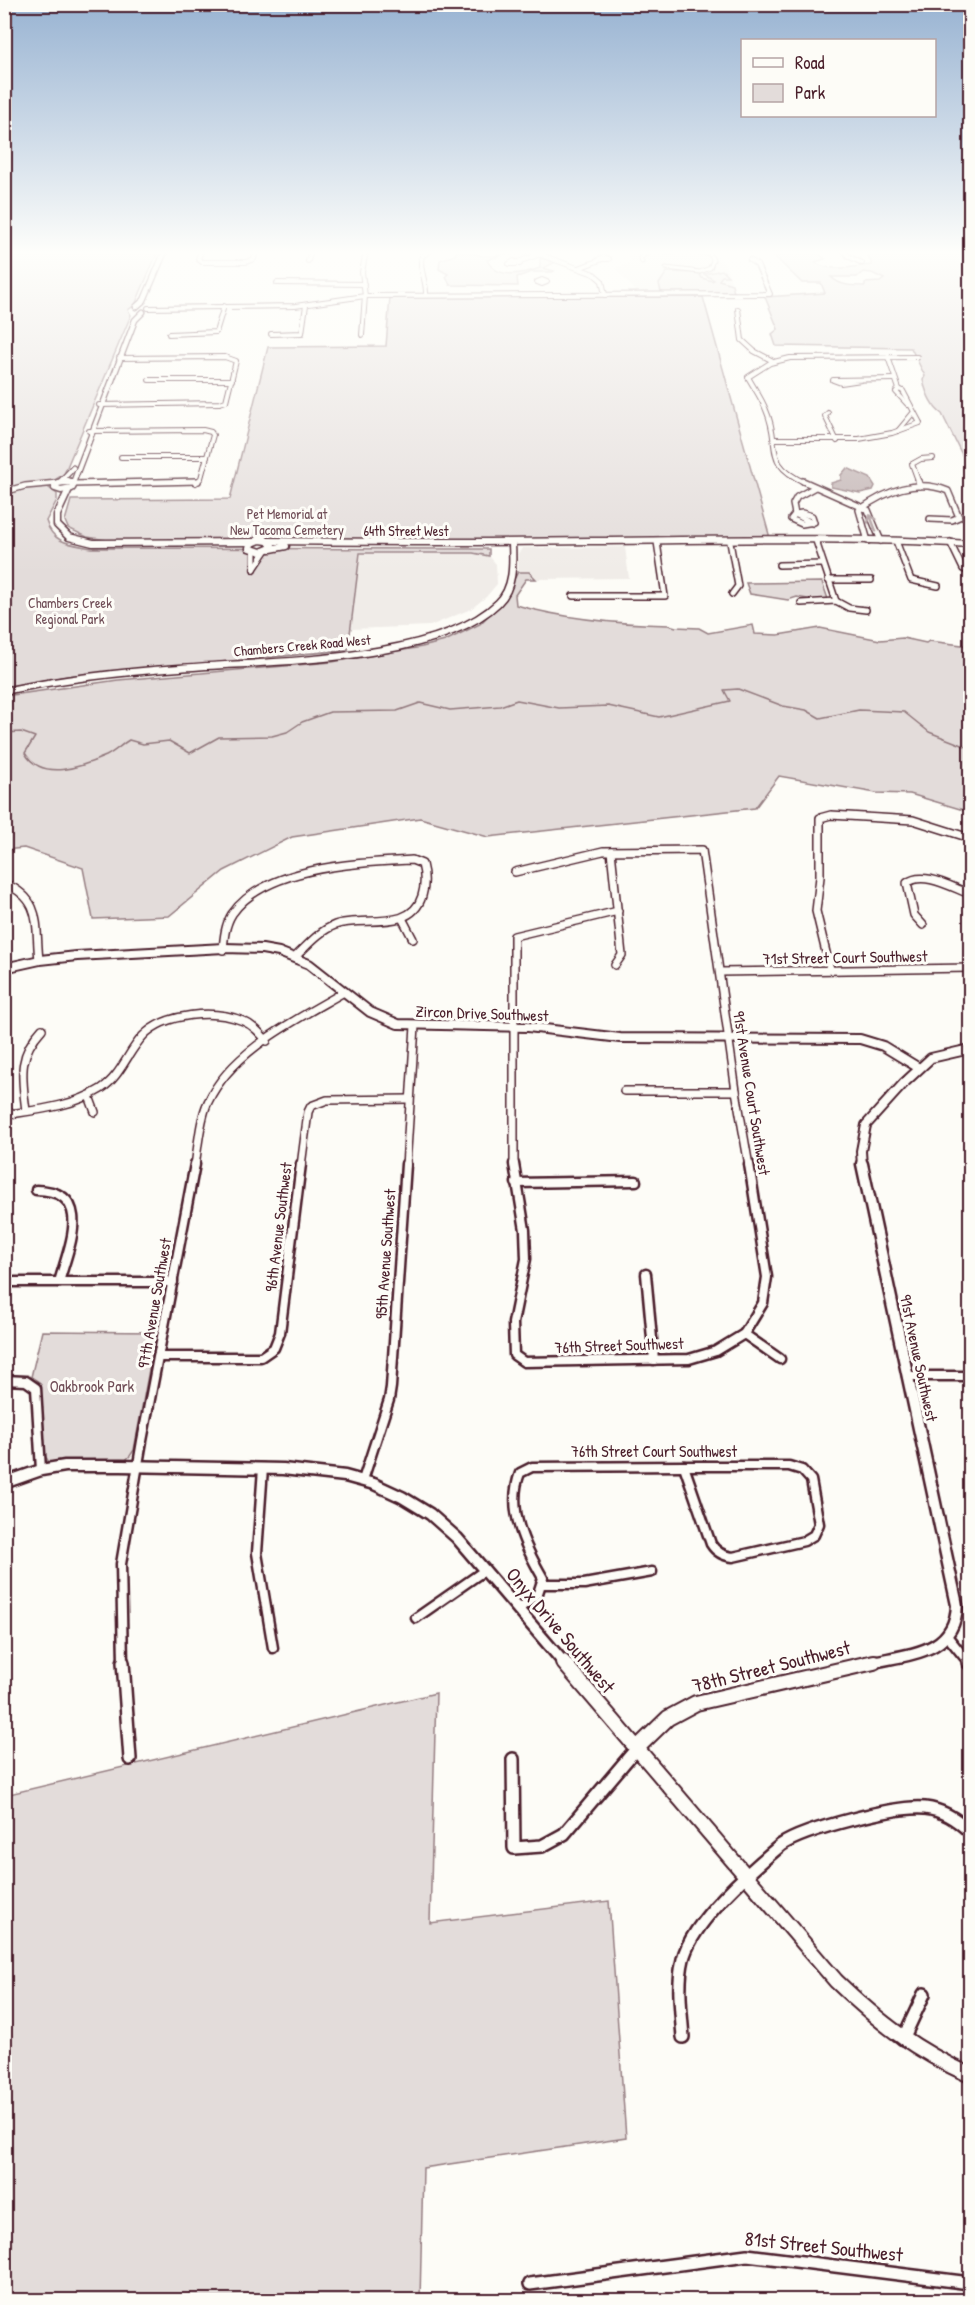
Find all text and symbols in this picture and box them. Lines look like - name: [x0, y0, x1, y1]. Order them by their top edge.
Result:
- legend: [741, 39, 936, 117]
- text: Road: [795, 50, 825, 75]
- text: Park: [795, 80, 826, 105]
- park label: Pet Memorial at New Tacoma Cemetery: [230, 504, 344, 540]
- one-way arrow: [867, 514, 878, 532]
- street label: 64th Street West: [364, 521, 449, 540]
- park label: Chambers Creek Regional Park: [28, 593, 112, 629]
- street label: Chambers Creek Road West: [233, 630, 372, 660]
- street label: 71st Street Court Southwest: [762, 945, 928, 969]
- street label: Zircon Drive Southwest: [415, 1000, 549, 1026]
- street label: 91st Avenue Court Southwest: [728, 1009, 776, 1177]
- street label: 96th Avenue Southwest: [259, 1161, 297, 1293]
- street label: 95th Avenue Southwest: [369, 1188, 401, 1320]
- street label: 97th Avenue Southwest: [132, 1236, 176, 1370]
- street label: 91st Avenue Southwest: [895, 1293, 943, 1424]
- street label: 76th Street Southwest: [554, 1332, 684, 1358]
- park label: Oakbrook Park: [50, 1375, 135, 1397]
- street label: 76th Street Court Southwest: [571, 1440, 737, 1462]
- street label: Onyx Drive Southwest: [500, 1561, 622, 1700]
- street label: 78th Street Southwest: [689, 1633, 854, 1699]
- street label: 81st Street Southwest: [744, 2224, 905, 2268]

